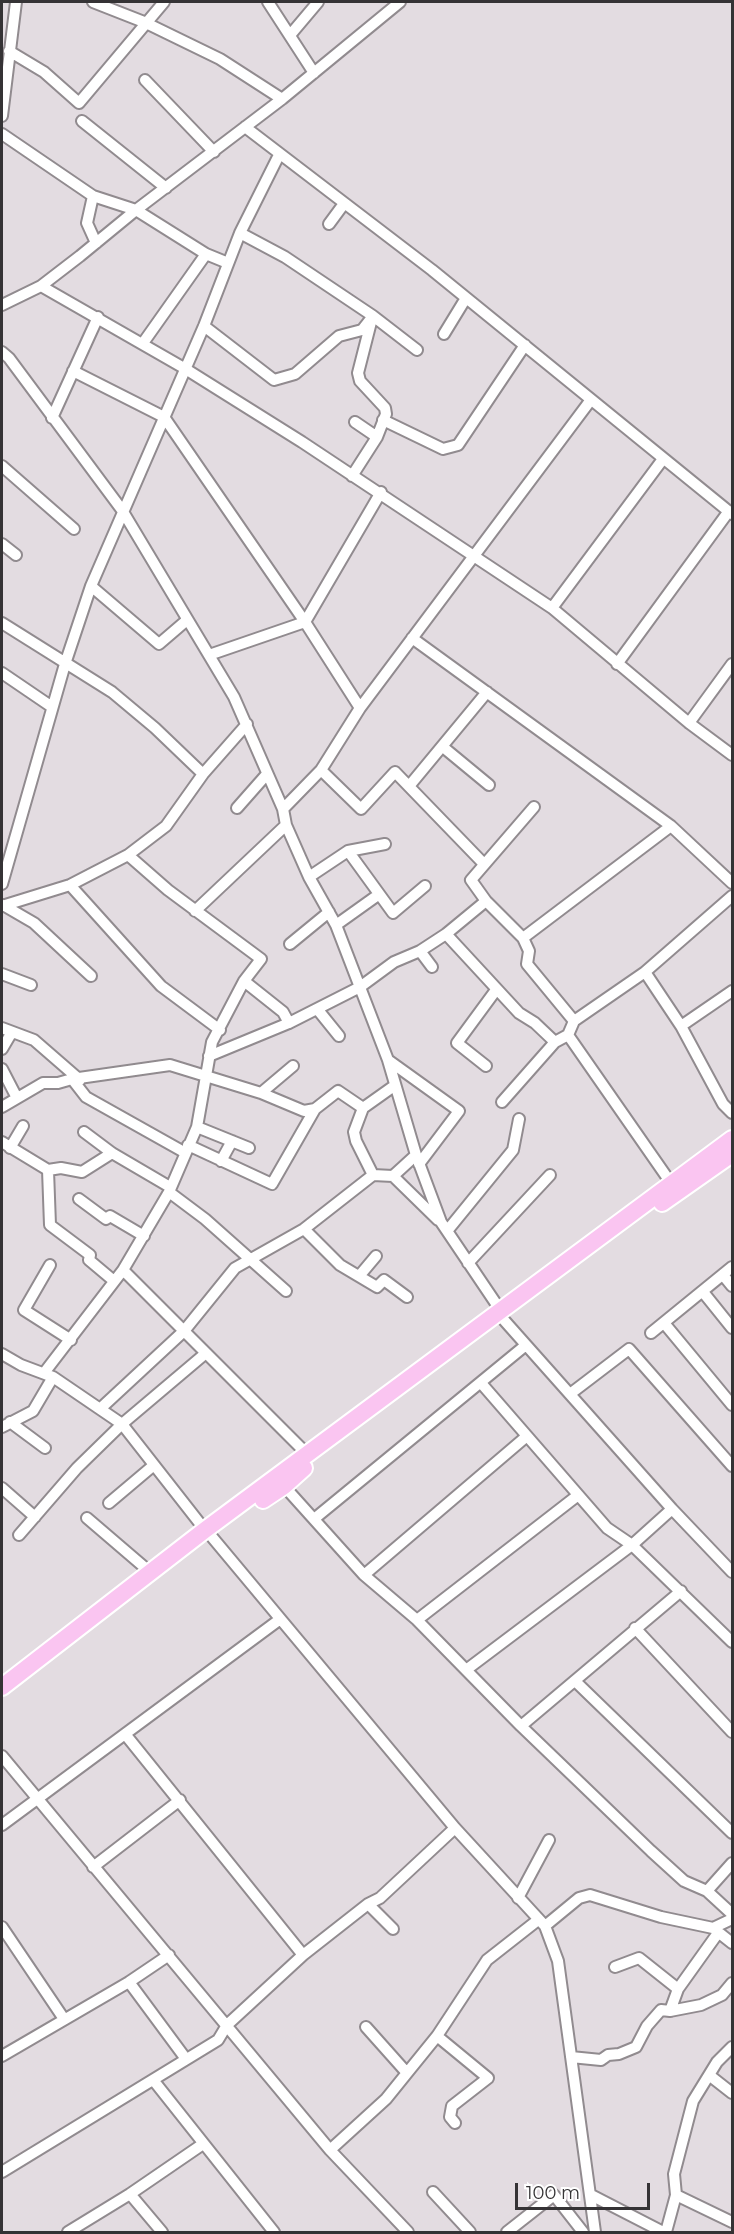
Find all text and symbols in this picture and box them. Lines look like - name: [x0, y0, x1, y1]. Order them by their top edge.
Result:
- scale bar: [518, 2171, 653, 2209]
- text: 100 m: [526, 2182, 580, 2204]

